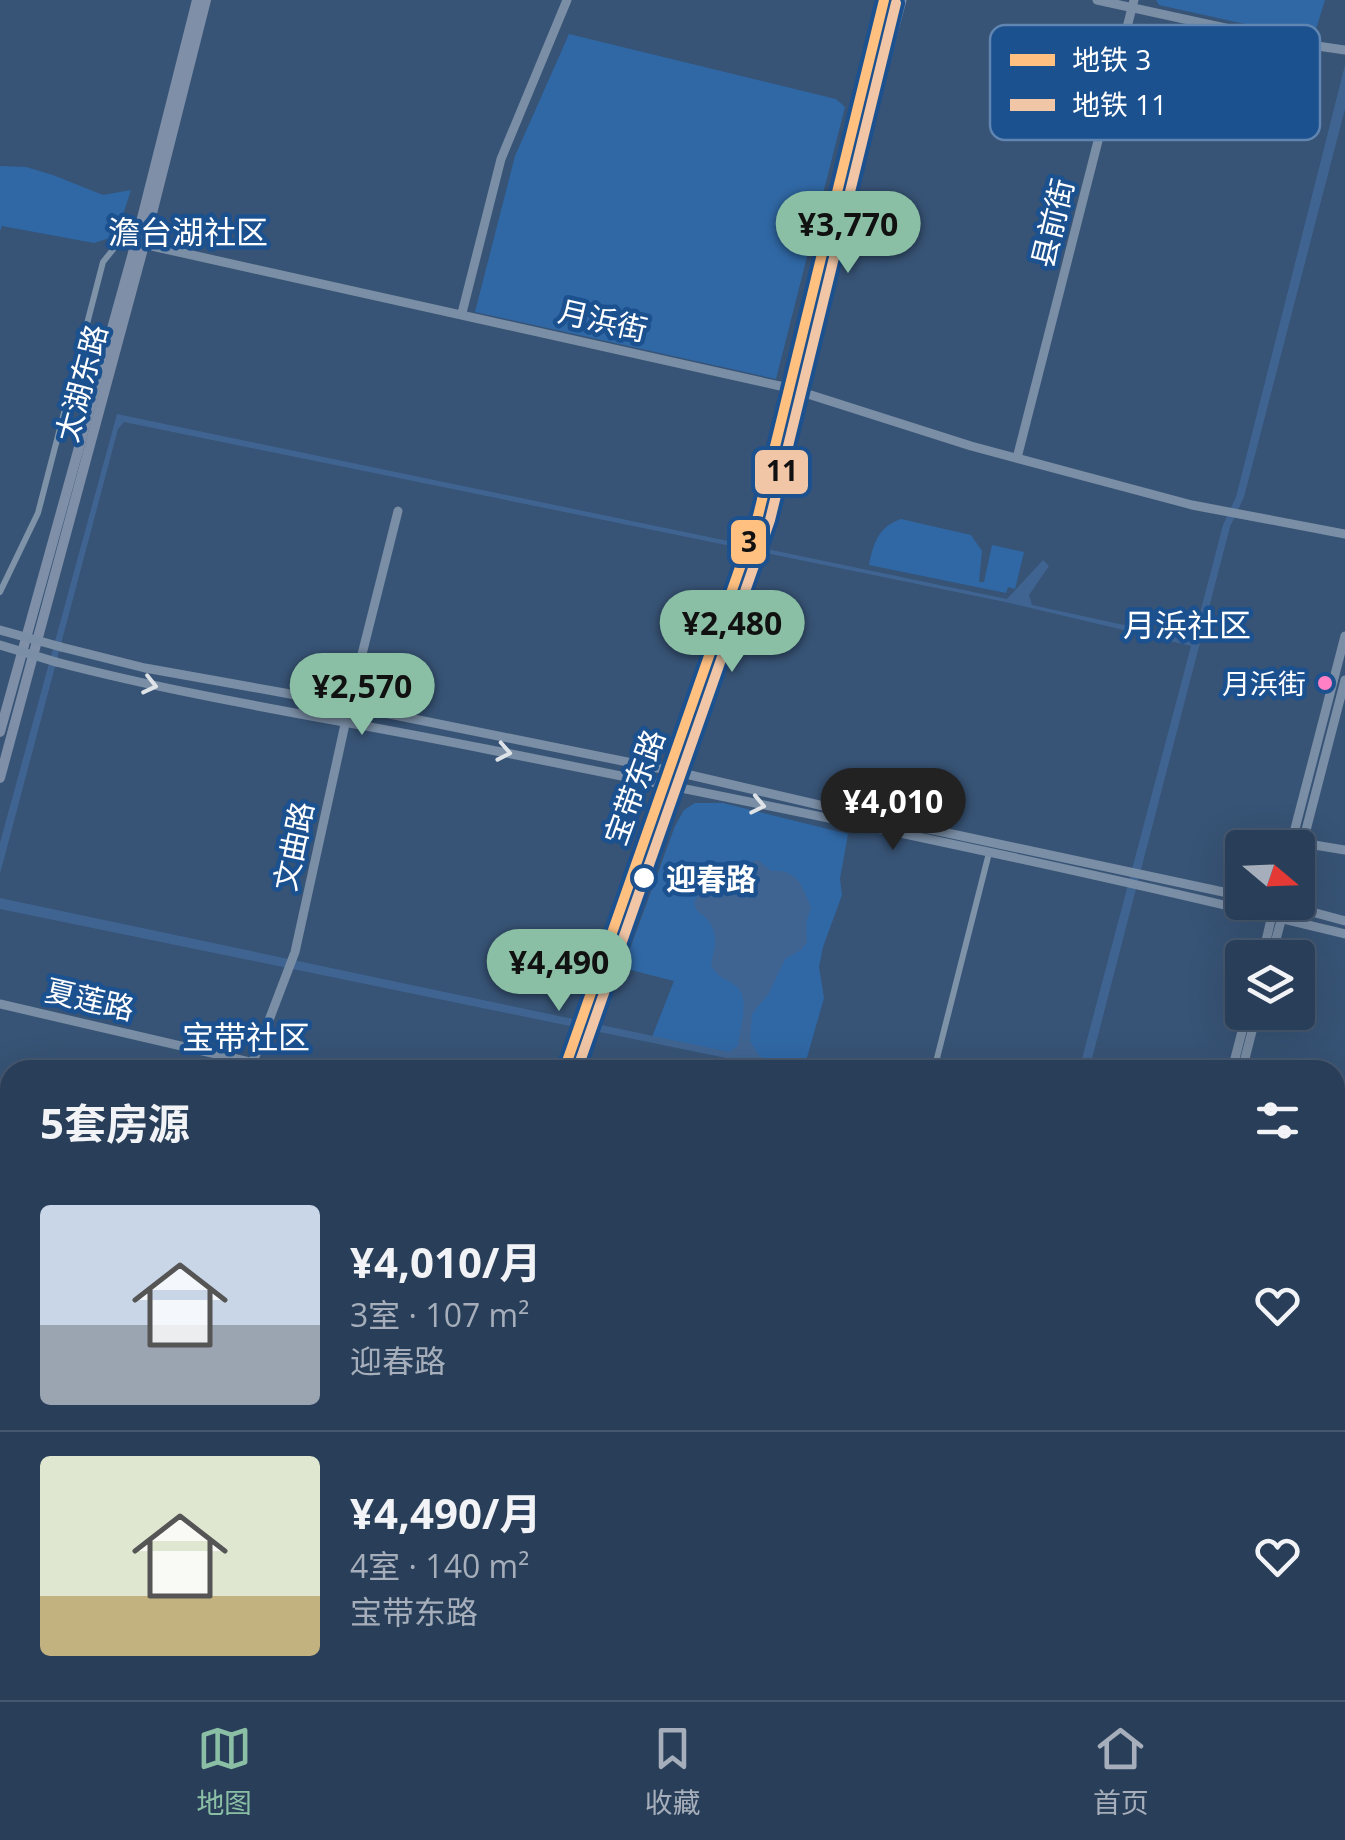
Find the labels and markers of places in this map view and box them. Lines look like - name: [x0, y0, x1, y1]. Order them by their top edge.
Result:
- pin: ¥3,770: [767, 191, 929, 276]
- pin: ¥2,480: [651, 590, 813, 675]
- pin: ¥2,570: [281, 653, 443, 738]
- place label: 月浜街: [1222, 664, 1306, 702]
- marker: 月浜街: [1315, 673, 1335, 693]
- pin: ¥4,010: [812, 768, 974, 853]
- place label: 迎春路: [666, 858, 756, 899]
- marker: 迎春路: [631, 865, 657, 891]
- pin: ¥4,490: [478, 929, 640, 1014]

